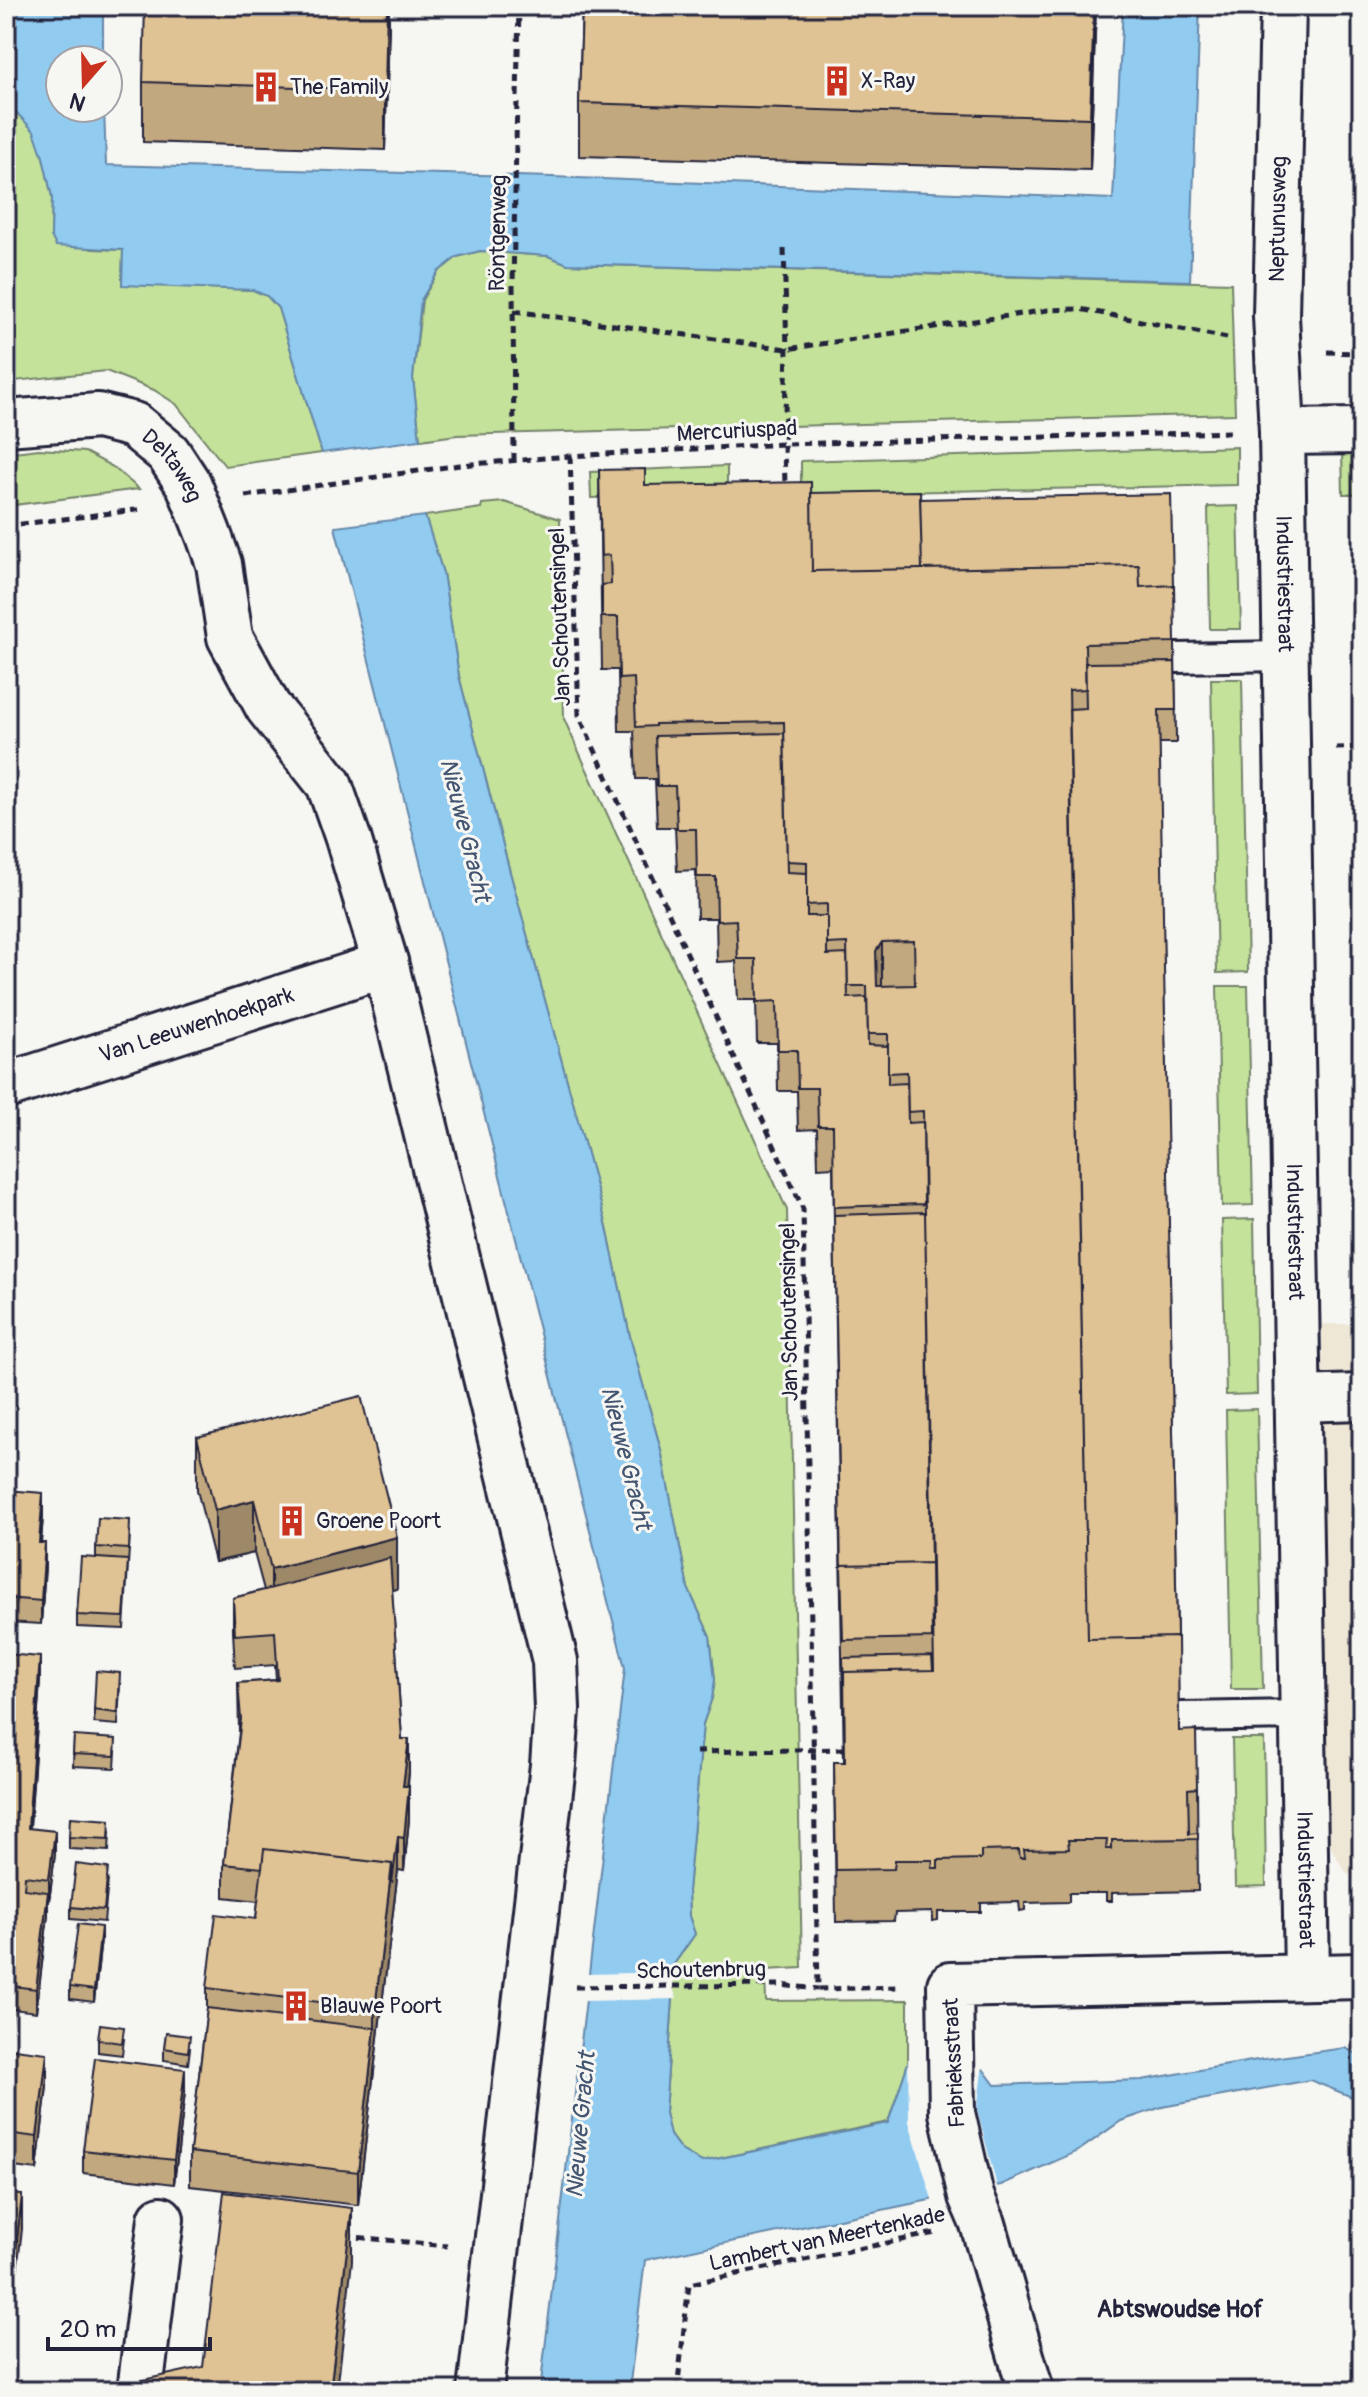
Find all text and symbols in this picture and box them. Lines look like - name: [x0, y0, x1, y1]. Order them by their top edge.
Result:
- north arrow: [44, 44, 124, 124]
- building icon: X-Ray: [820, 64, 854, 98]
- place label: X-Ray: [861, 67, 915, 95]
- building icon: The Family: [249, 70, 283, 104]
- place label: The Family: [290, 73, 388, 101]
- text: N: [66, 86, 89, 118]
- street label: Neptunusweg: [1263, 156, 1293, 282]
- street label: Röntgenweg: [483, 174, 513, 292]
- street label: Mercuriuspad: [676, 414, 798, 448]
- street label: Deltaweg: [136, 423, 208, 506]
- street label: Industriestraat: [1269, 515, 1300, 653]
- street label: Jan Schoutensingel: [543, 527, 577, 707]
- water label: Nieuwe Gracht: [433, 755, 497, 907]
- street label: Van Leeuwenhoekpark: [96, 981, 297, 1069]
- street label: Industriestraat: [1280, 1163, 1310, 1301]
- street label: Jan Schoutensingel: [773, 1222, 805, 1402]
- water label: Nieuwe Gracht: [594, 1383, 658, 1535]
- building icon: Groene Poort: [275, 1504, 309, 1538]
- place label: Groene Poort: [316, 1507, 441, 1535]
- street label: Industriestraat: [1290, 1811, 1321, 1948]
- street label: Schoutenbrug: [636, 1955, 766, 1985]
- building icon: Blauwe Poort: [279, 1989, 313, 2023]
- place label: Blauwe Poort: [320, 1992, 442, 2020]
- street label: Fabrieksstraat: [937, 1997, 971, 2129]
- water label: Nieuwe Gracht: [560, 2048, 602, 2199]
- street label: Lambert van Meertenkade: [707, 2200, 948, 2278]
- district label: Abtswoudse Hof: [1097, 2295, 1263, 2324]
- scale bar: [48, 2301, 210, 2351]
- text: 20 m: [60, 2315, 116, 2344]

